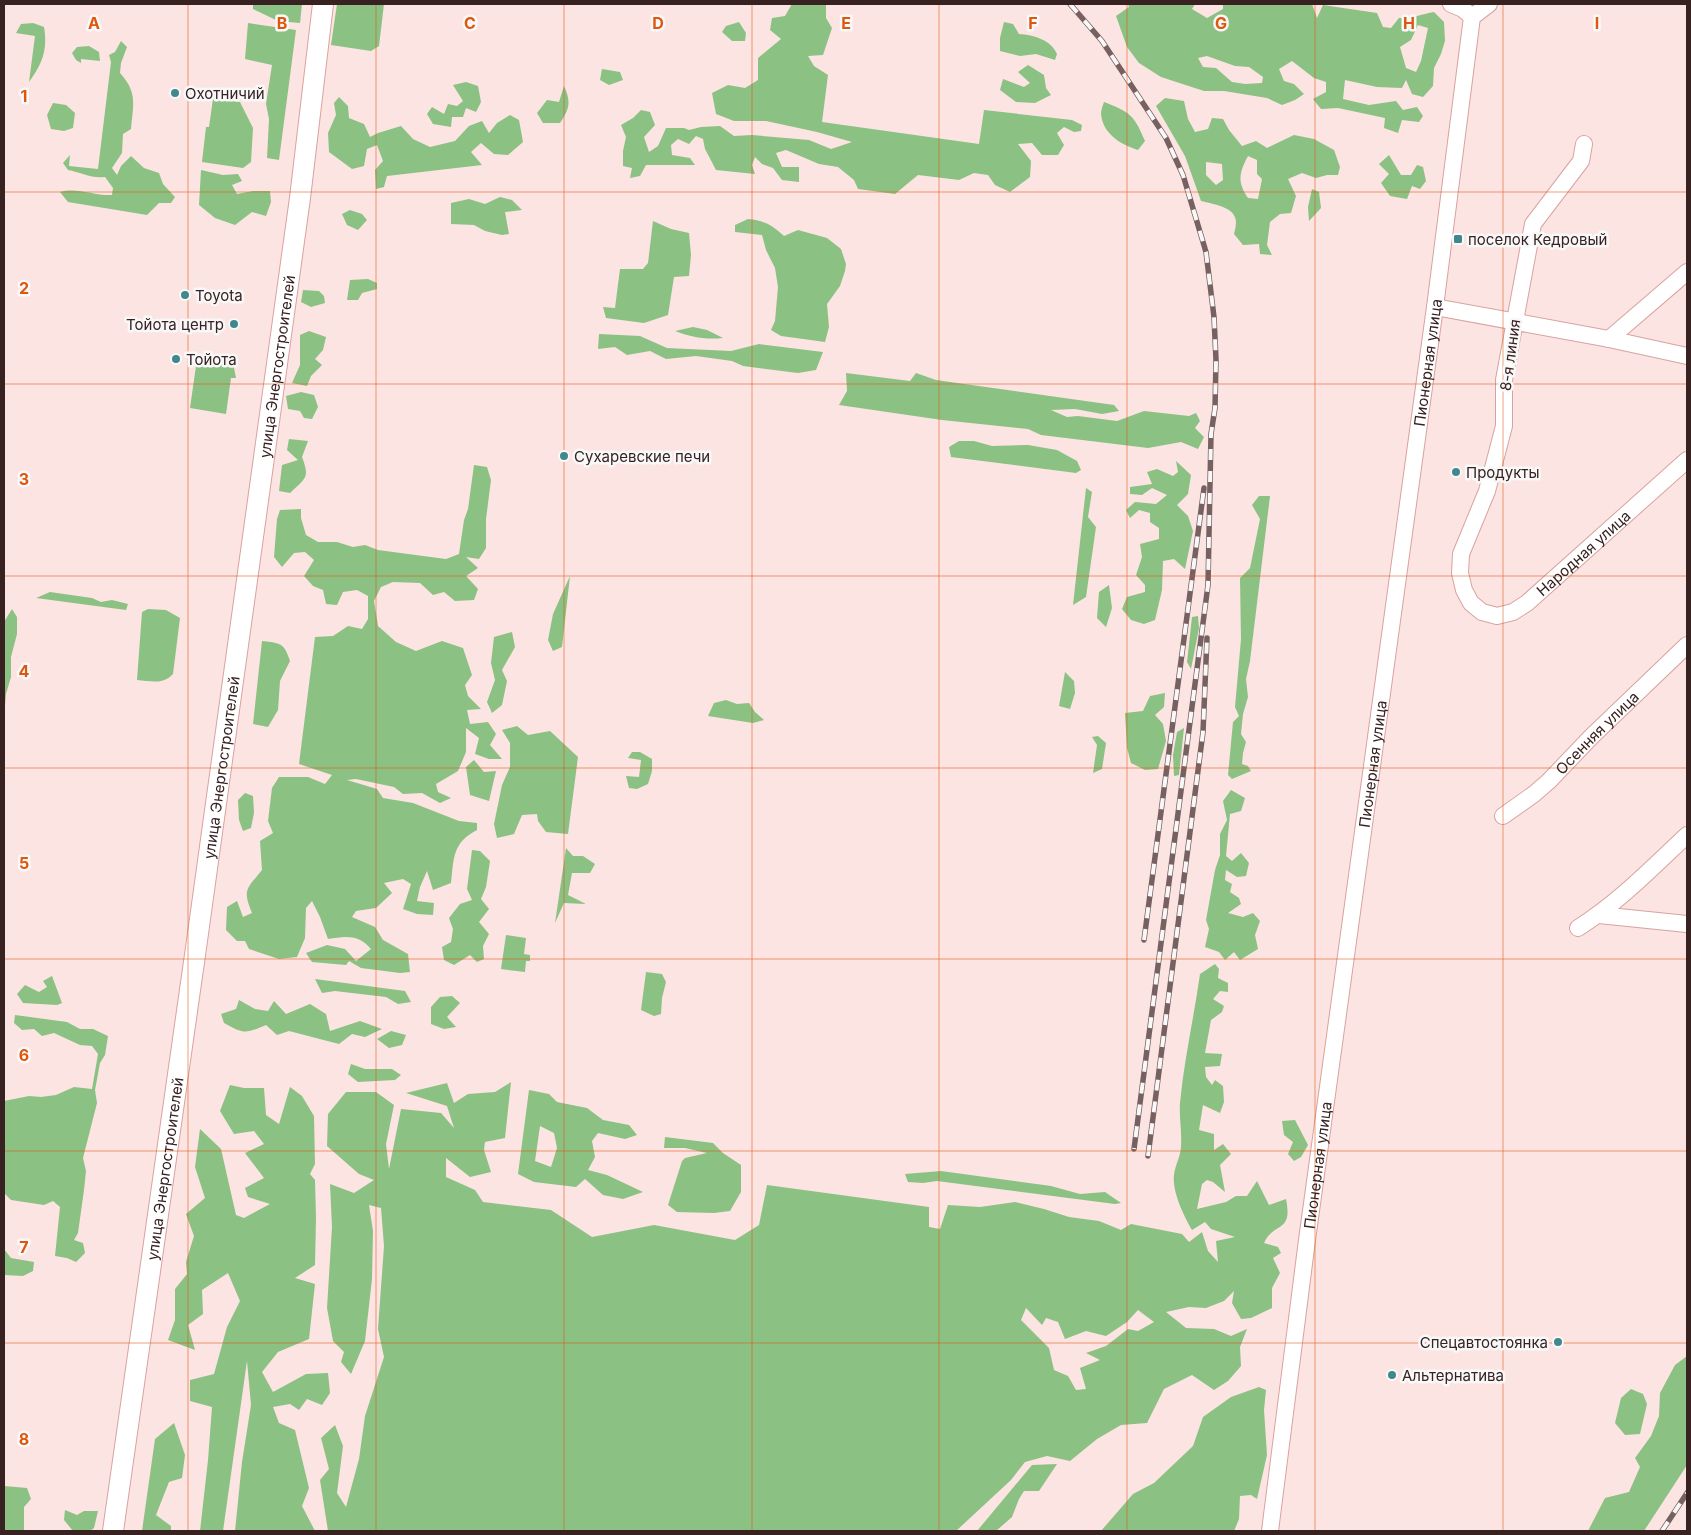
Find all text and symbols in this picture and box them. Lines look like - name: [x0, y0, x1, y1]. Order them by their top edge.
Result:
- text: A: [88, 13, 100, 33]
- text: B: [277, 13, 287, 33]
- text: C: [464, 13, 476, 33]
- text: D: [652, 13, 664, 33]
- text: E: [841, 13, 851, 33]
- text: F: [1028, 13, 1038, 33]
- text: G: [1215, 13, 1227, 33]
- text: H: [1403, 13, 1415, 33]
- text: I: [1595, 13, 1599, 33]
- place label: Охотничий: [185, 84, 265, 103]
- text: 1: [21, 86, 27, 106]
- marker: Охотничий: [169, 87, 181, 99]
- place label: поселок Кедровый: [1468, 230, 1607, 249]
- marker: поселок Кедровый: [1452, 233, 1464, 245]
- street label: улица Энергостроителей: [255, 274, 299, 459]
- text: 2: [19, 278, 29, 298]
- place label: Toyota: [195, 286, 243, 305]
- marker: Toyota: [179, 289, 191, 301]
- street label: Пионерная улица: [1409, 298, 1445, 427]
- place label: Тойота центр: [126, 315, 224, 334]
- marker: Тойота центр: [228, 318, 240, 330]
- street label: 8-я линия: [1496, 318, 1524, 392]
- place label: Тойота: [186, 350, 237, 369]
- marker: Тойота: [170, 353, 182, 365]
- place label: Сухаревские печи: [574, 447, 710, 466]
- marker: Сухаревские печи: [558, 450, 570, 462]
- place label: Продукты: [1466, 463, 1540, 482]
- marker: Продукты: [1450, 466, 1462, 478]
- text: 3: [19, 469, 29, 489]
- street label: Народная улица: [1532, 506, 1634, 600]
- text: 4: [19, 661, 30, 681]
- street label: улица Энергостроителей: [199, 675, 243, 860]
- street label: Осенняя улица: [1551, 687, 1643, 778]
- street label: Пионерная улица: [1354, 699, 1390, 829]
- text: 5: [19, 853, 29, 873]
- text: 6: [19, 1045, 29, 1065]
- street label: улица Энергостроителей: [142, 1076, 187, 1261]
- street label: Пионерная улица: [1299, 1100, 1335, 1230]
- text: 7: [19, 1237, 29, 1257]
- place label: Спецавтостоянка: [1420, 1333, 1548, 1352]
- marker: Спецавтостоянка: [1552, 1336, 1564, 1348]
- place label: Альтернатива: [1402, 1366, 1504, 1385]
- marker: Альтернатива: [1386, 1369, 1398, 1381]
- text: 8: [19, 1429, 29, 1449]

